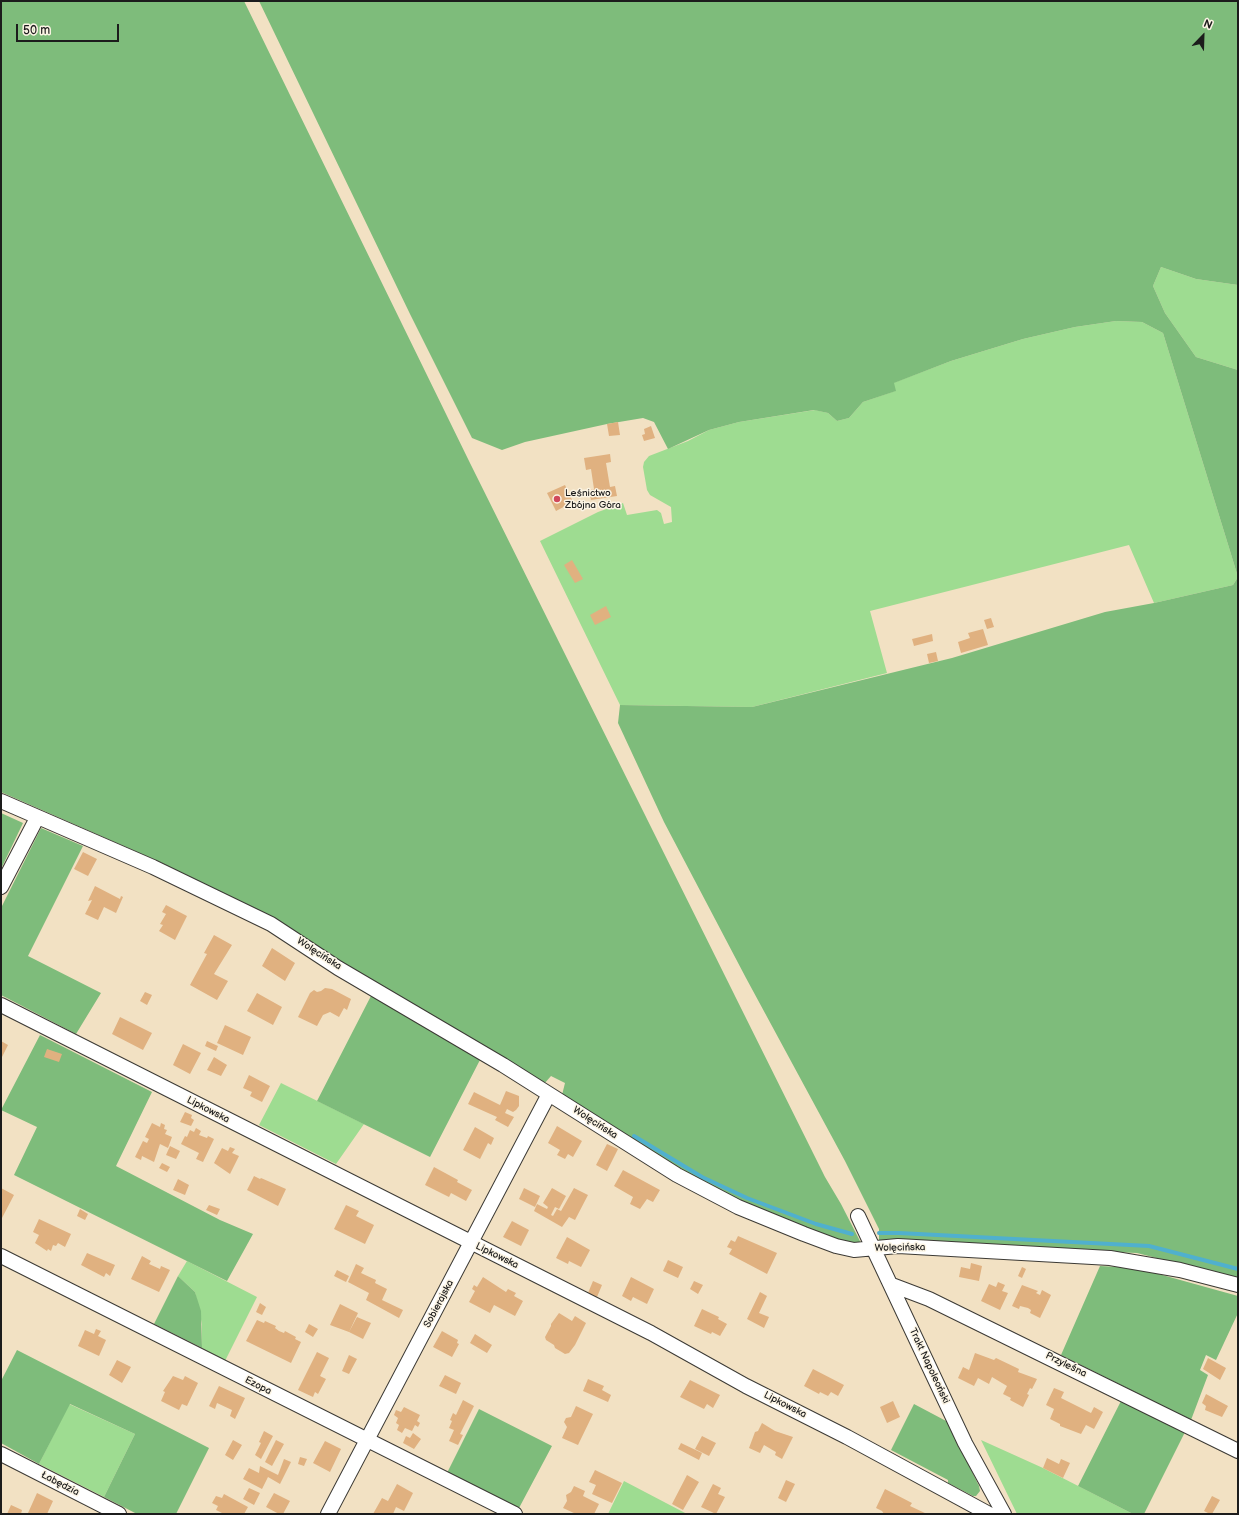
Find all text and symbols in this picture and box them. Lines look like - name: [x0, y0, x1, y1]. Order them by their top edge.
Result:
- scale bar: [18, 16, 121, 42]
- north arrow: [1183, 16, 1223, 56]
- text: N: [1202, 17, 1214, 32]
- text: 50 m: [23, 23, 50, 38]
- place label: Leśnictwo Zbójna Góra: [565, 487, 621, 510]
- marker: Leśnictwo Zbójna Góra: [552, 494, 562, 504]
- street label: Wolęcińska: [294, 935, 344, 973]
- street label: Lipkowska: [185, 1094, 231, 1126]
- street label: Wolęcińska: [570, 1104, 620, 1142]
- street label: Lipkowska: [474, 1240, 520, 1272]
- street label: Wolęcińska: [875, 1242, 925, 1254]
- street label: Sobierajska: [421, 1278, 457, 1330]
- street label: Trakt Napoleoński: [906, 1326, 952, 1406]
- street label: Przyleśna: [1043, 1350, 1089, 1380]
- street label: Ezopa: [243, 1374, 273, 1398]
- street label: Lipkowska: [762, 1389, 808, 1421]
- street label: Łabędzia: [39, 1469, 81, 1499]

